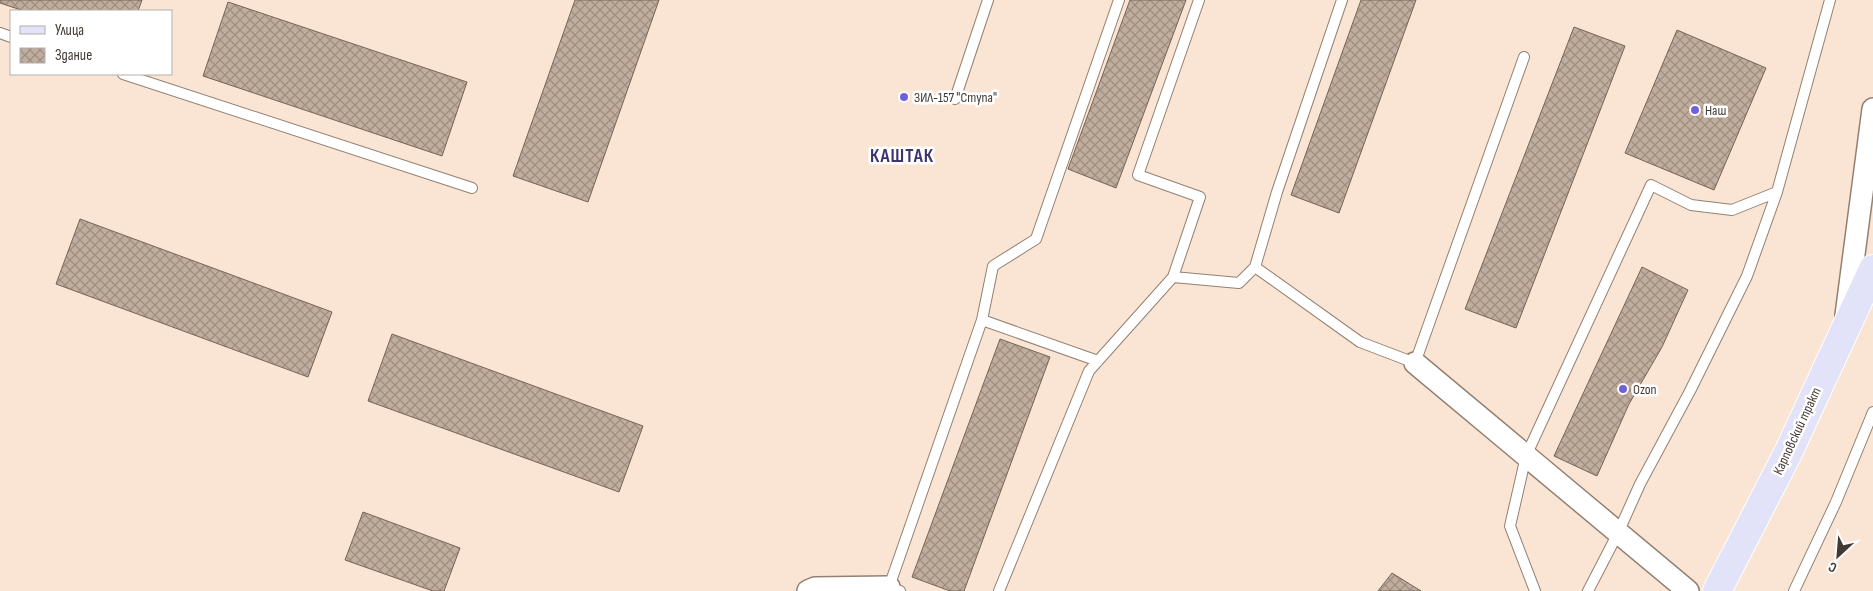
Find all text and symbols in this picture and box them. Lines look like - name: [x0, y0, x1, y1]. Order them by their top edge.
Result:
- legend: [10, 10, 172, 75]
- text: Улица: [55, 21, 84, 40]
- text: Здание: [55, 46, 92, 65]
- place label: ЗИЛ-157 "Ступа": [914, 89, 997, 106]
- marker: ЗИЛ-157 "Ступа": [898, 91, 910, 103]
- place label: Наш: [1705, 102, 1727, 119]
- marker: Наш: [1689, 104, 1701, 116]
- district label: КАШТАК: [870, 145, 934, 168]
- place label: Ozon: [1633, 381, 1657, 398]
- marker: Ozon: [1617, 383, 1629, 395]
- street label: Карповский тракт: [1769, 385, 1825, 477]
- north arrow: [1813, 531, 1863, 581]
- text: С: [1826, 558, 1839, 576]

